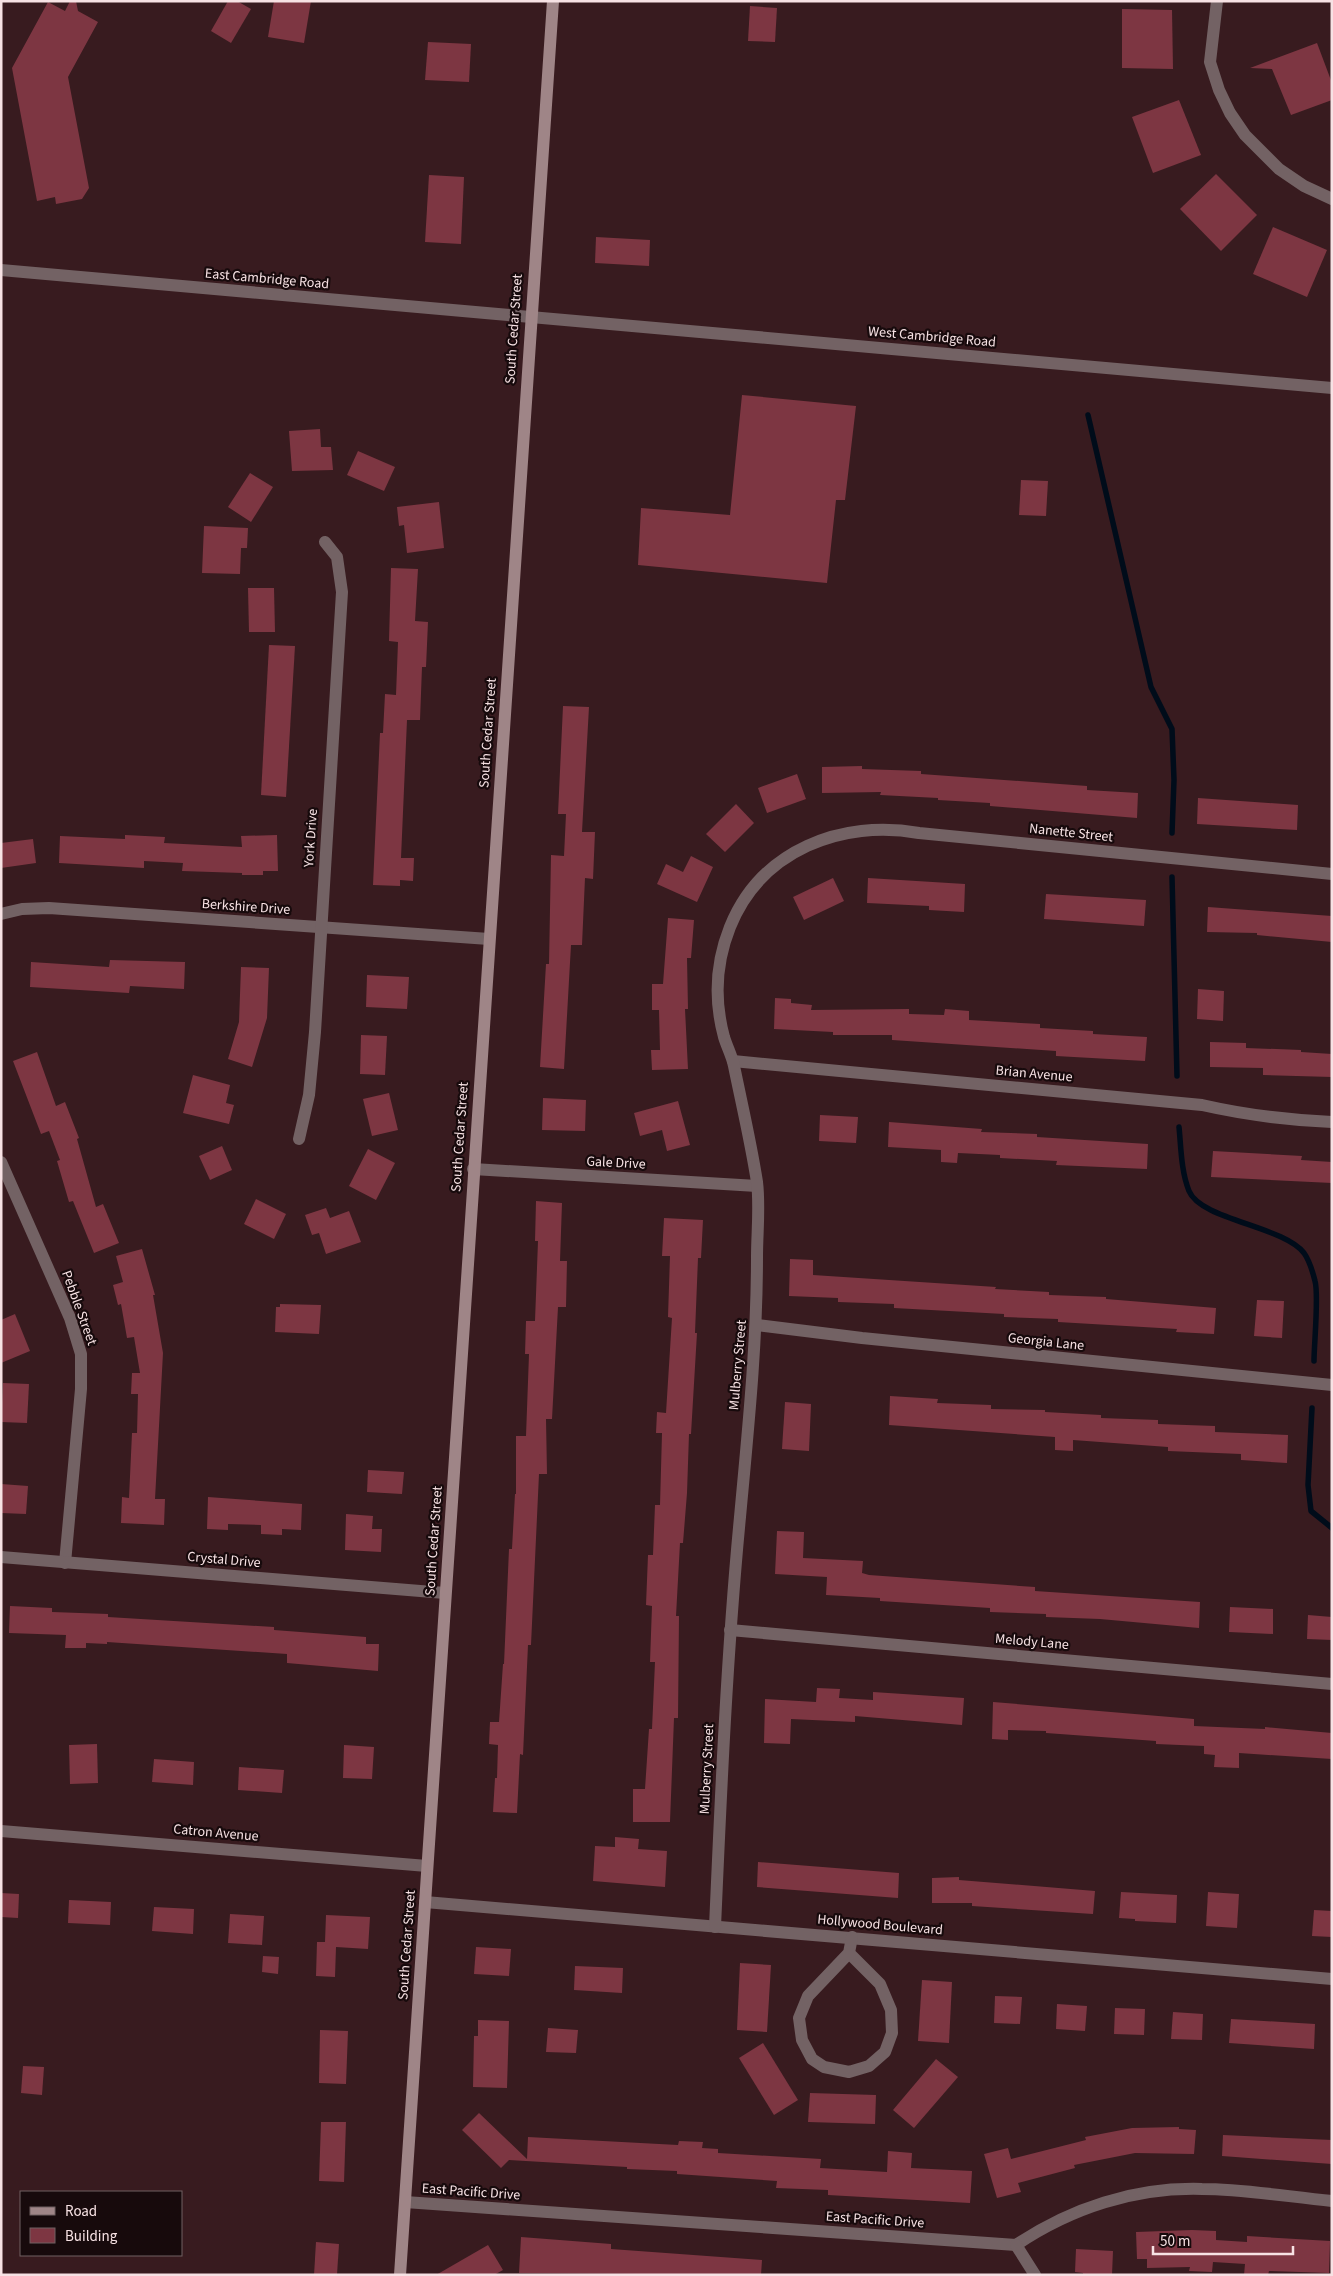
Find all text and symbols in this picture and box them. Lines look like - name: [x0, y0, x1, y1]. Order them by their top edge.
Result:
- street label: East Cambridge Road: [204, 264, 330, 294]
- street label: South Cedar Street: [500, 273, 528, 385]
- street label: West Cambridge Road: [867, 321, 997, 353]
- street label: South Cedar Street: [474, 677, 502, 789]
- street label: York Drive: [299, 808, 323, 869]
- street label: Nanette Street: [1028, 819, 1114, 847]
- street label: Berkshire Drive: [201, 894, 291, 920]
- street label: Brian Avenue: [995, 1061, 1073, 1087]
- street label: South Cedar Street: [446, 1081, 474, 1193]
- street label: Gale Drive: [586, 1151, 646, 1175]
- street label: Pebble Street: [56, 1268, 102, 1349]
- street label: Mulberry Street: [724, 1319, 752, 1411]
- street label: Georgia Lane: [1007, 1328, 1085, 1356]
- street label: South Cedar Street: [420, 1485, 448, 1597]
- street label: Crystal Drive: [186, 1547, 262, 1573]
- street label: Melody Lane: [994, 1629, 1070, 1655]
- street label: Mulberry Street: [695, 1723, 719, 1815]
- street label: Catron Avenue: [173, 1819, 260, 1847]
- street label: South Cedar Street: [393, 1889, 421, 2001]
- street label: Hollywood Boulevard: [816, 1910, 944, 1940]
- street label: East Pacific Drive: [421, 2179, 521, 2205]
- legend: [20, 2191, 182, 2256]
- text: Road: [65, 2201, 97, 2222]
- street label: East Pacific Drive: [825, 2207, 925, 2233]
- scale bar: [1153, 2224, 1293, 2256]
- text: Building: [65, 2226, 118, 2247]
- text: 50 m: [1160, 2231, 1190, 2252]

